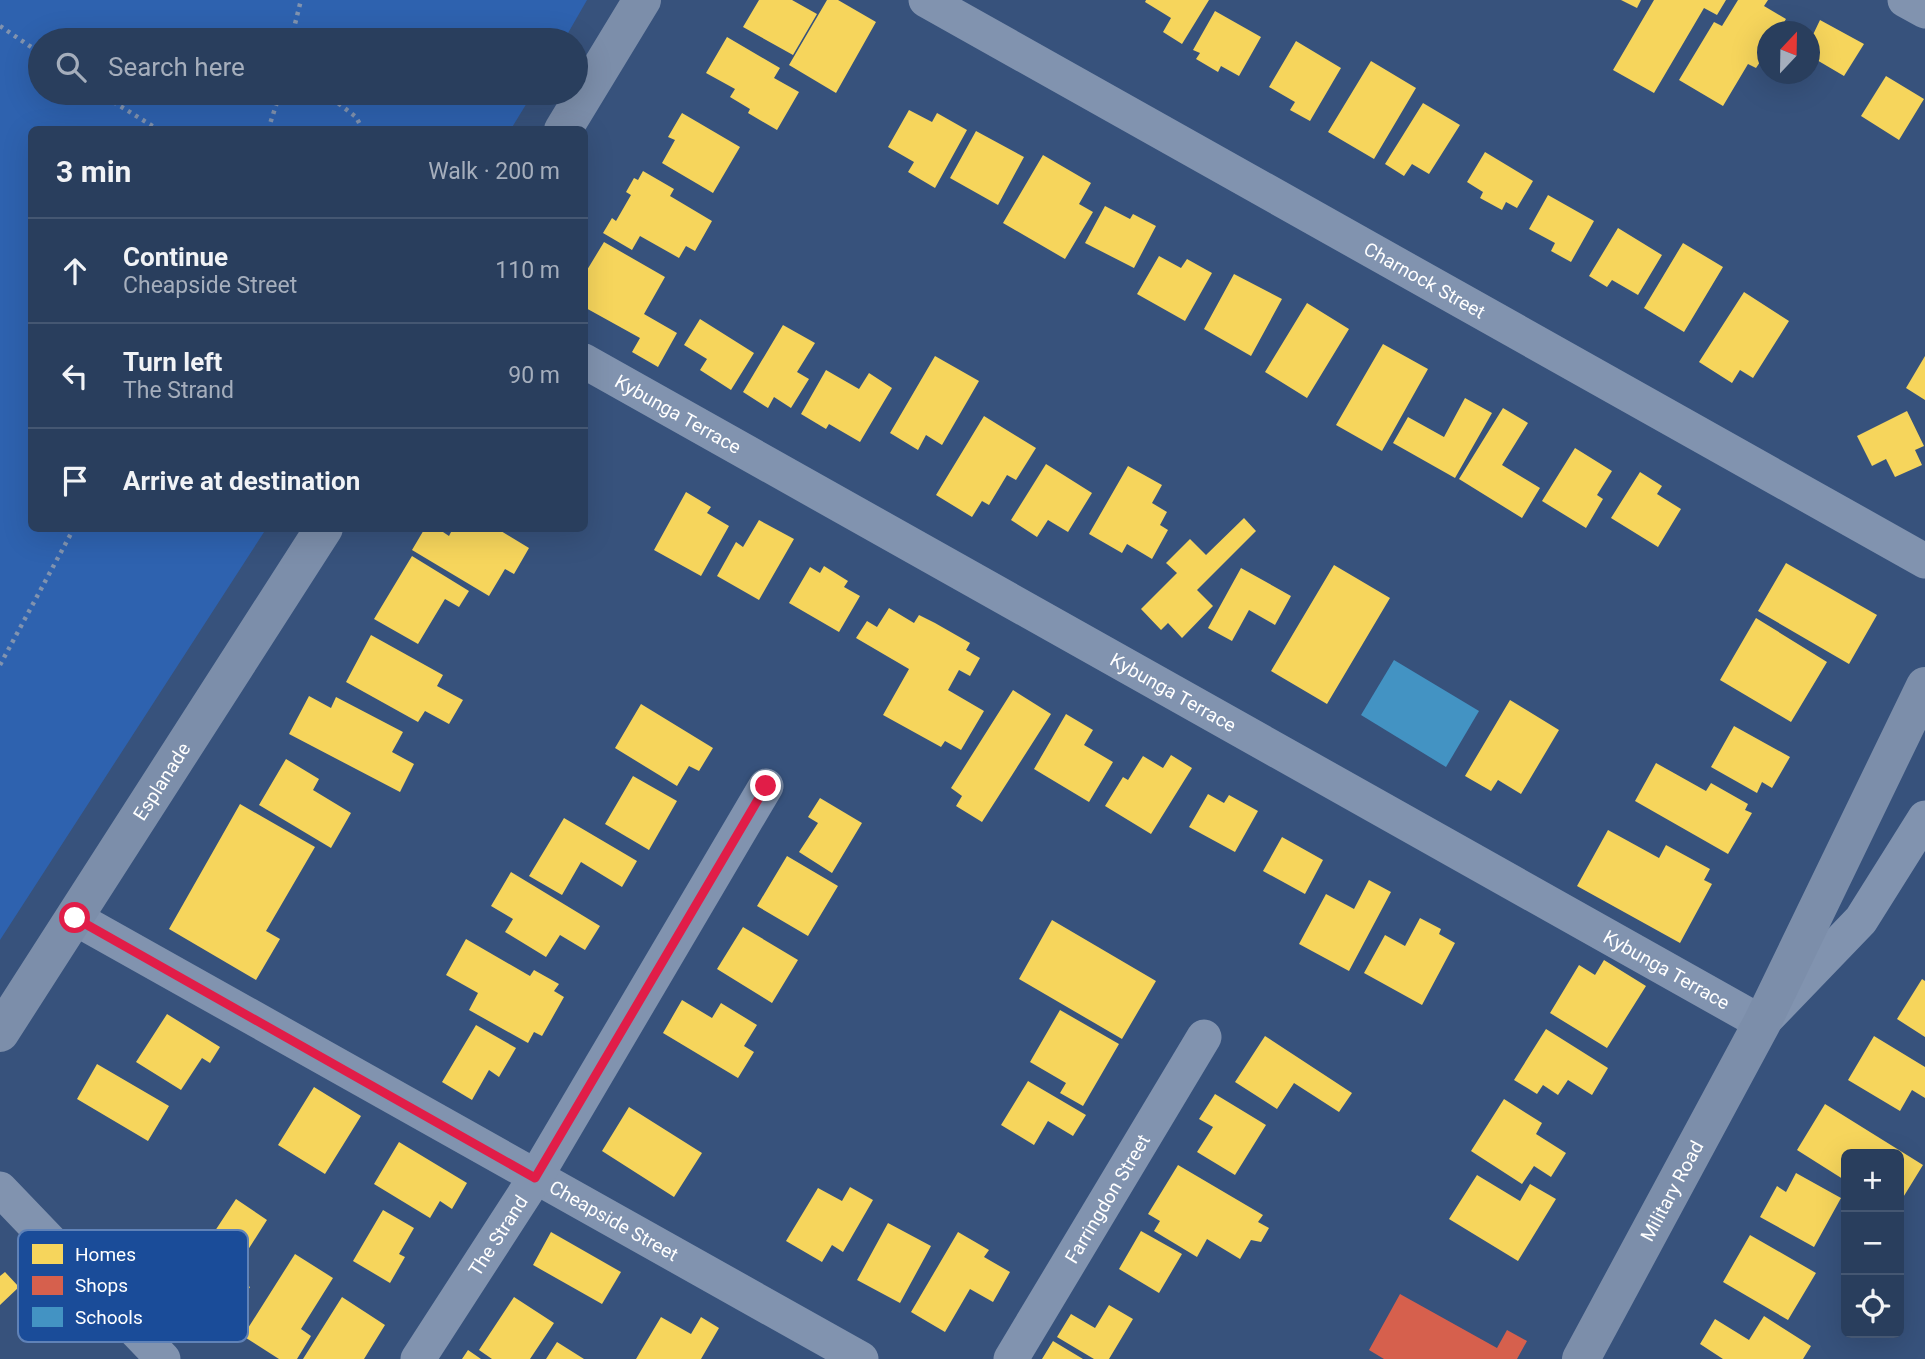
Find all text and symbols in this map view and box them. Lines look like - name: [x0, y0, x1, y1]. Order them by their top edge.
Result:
- north arrow: [1757, 21, 1820, 84]
- search box: [28, 28, 588, 105]
- icon: search: [52, 48, 90, 86]
- text: Search here: [108, 52, 245, 82]
- text: 3 min: [56, 154, 131, 189]
- text: Walk · 200 m: [428, 158, 560, 185]
- street label: Charnock Street: [1360, 237, 1489, 323]
- text: Continue: [123, 242, 228, 272]
- icon: ahead: [56, 252, 94, 290]
- text: 110 m: [495, 257, 560, 284]
- text: Cheapside Street: [123, 272, 297, 299]
- text: Turn left: [123, 347, 222, 377]
- icon: left: [56, 357, 94, 395]
- text: 90 m: [508, 362, 560, 389]
- street label: Kybunga Terrace: [611, 369, 745, 458]
- text: The Strand: [123, 377, 234, 404]
- icon: arrive: [56, 462, 94, 500]
- text: Arrive at destination: [123, 466, 360, 496]
- street label: Kybunga Terrace: [1106, 648, 1240, 737]
- street label: Esplanade: [128, 738, 195, 825]
- route end: [750, 770, 781, 801]
- route start: [59, 902, 90, 933]
- street label: Kybunga Terrace: [1600, 925, 1734, 1014]
- street label: Farringdon Street: [1060, 1130, 1155, 1267]
- street label: Military Road: [1635, 1137, 1708, 1245]
- map controls: [1841, 1149, 1904, 1338]
- button: +: [1841, 1149, 1904, 1212]
- street label: Cheapside Street: [546, 1175, 682, 1266]
- street label: The Strand: [463, 1191, 532, 1280]
- button: −: [1841, 1212, 1904, 1275]
- legend: [18, 1230, 248, 1342]
- text: Homes: [75, 1243, 136, 1266]
- text: Shops: [75, 1274, 128, 1297]
- button: locate: [1841, 1275, 1904, 1338]
- text: Schools: [75, 1306, 143, 1329]

